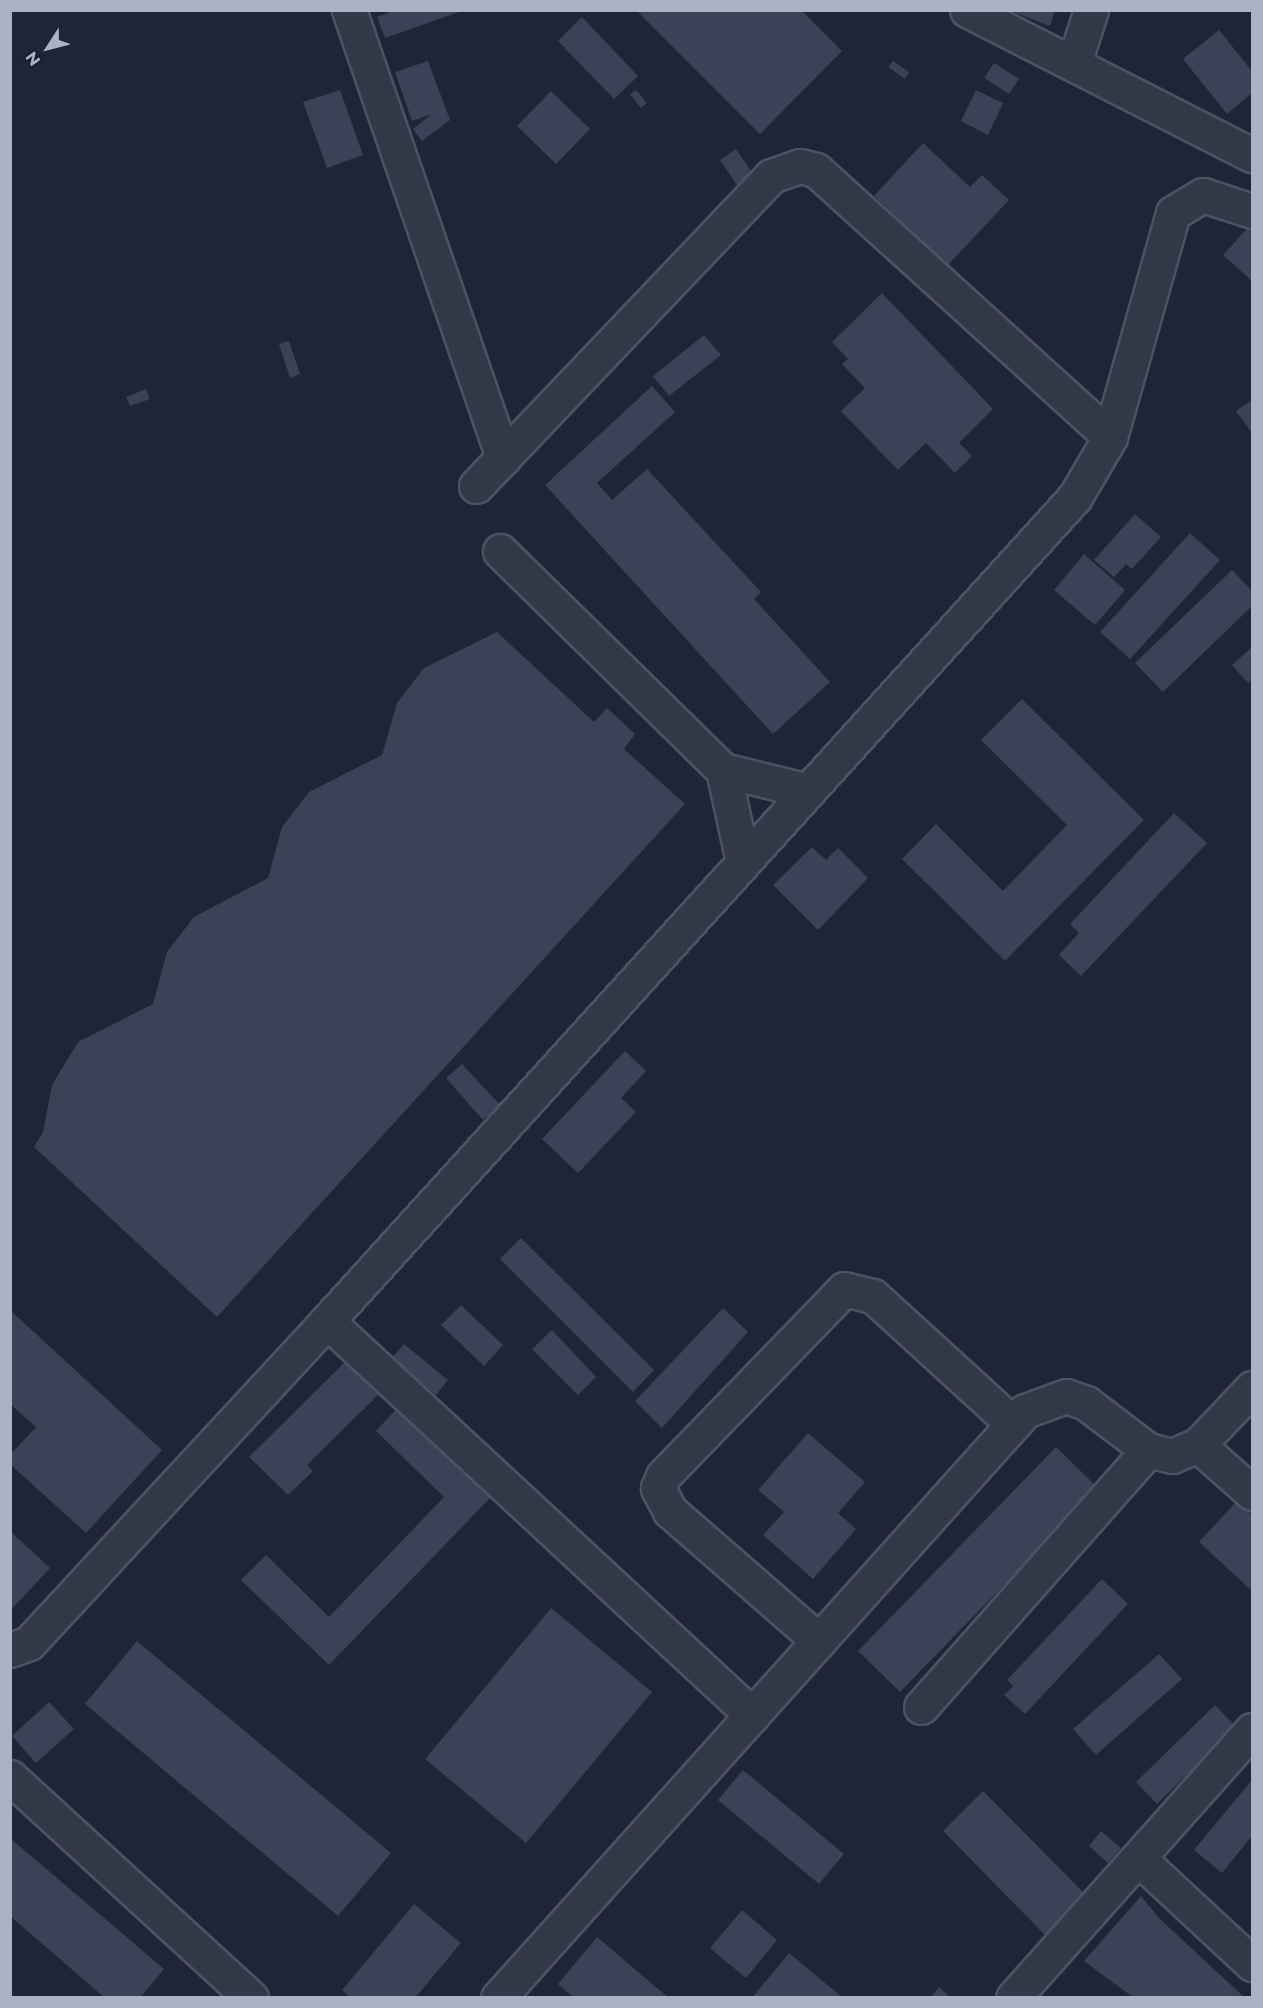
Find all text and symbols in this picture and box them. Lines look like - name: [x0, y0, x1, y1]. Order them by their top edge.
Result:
- north arrow: [18, 18, 78, 78]
- text: N: [22, 48, 45, 70]

